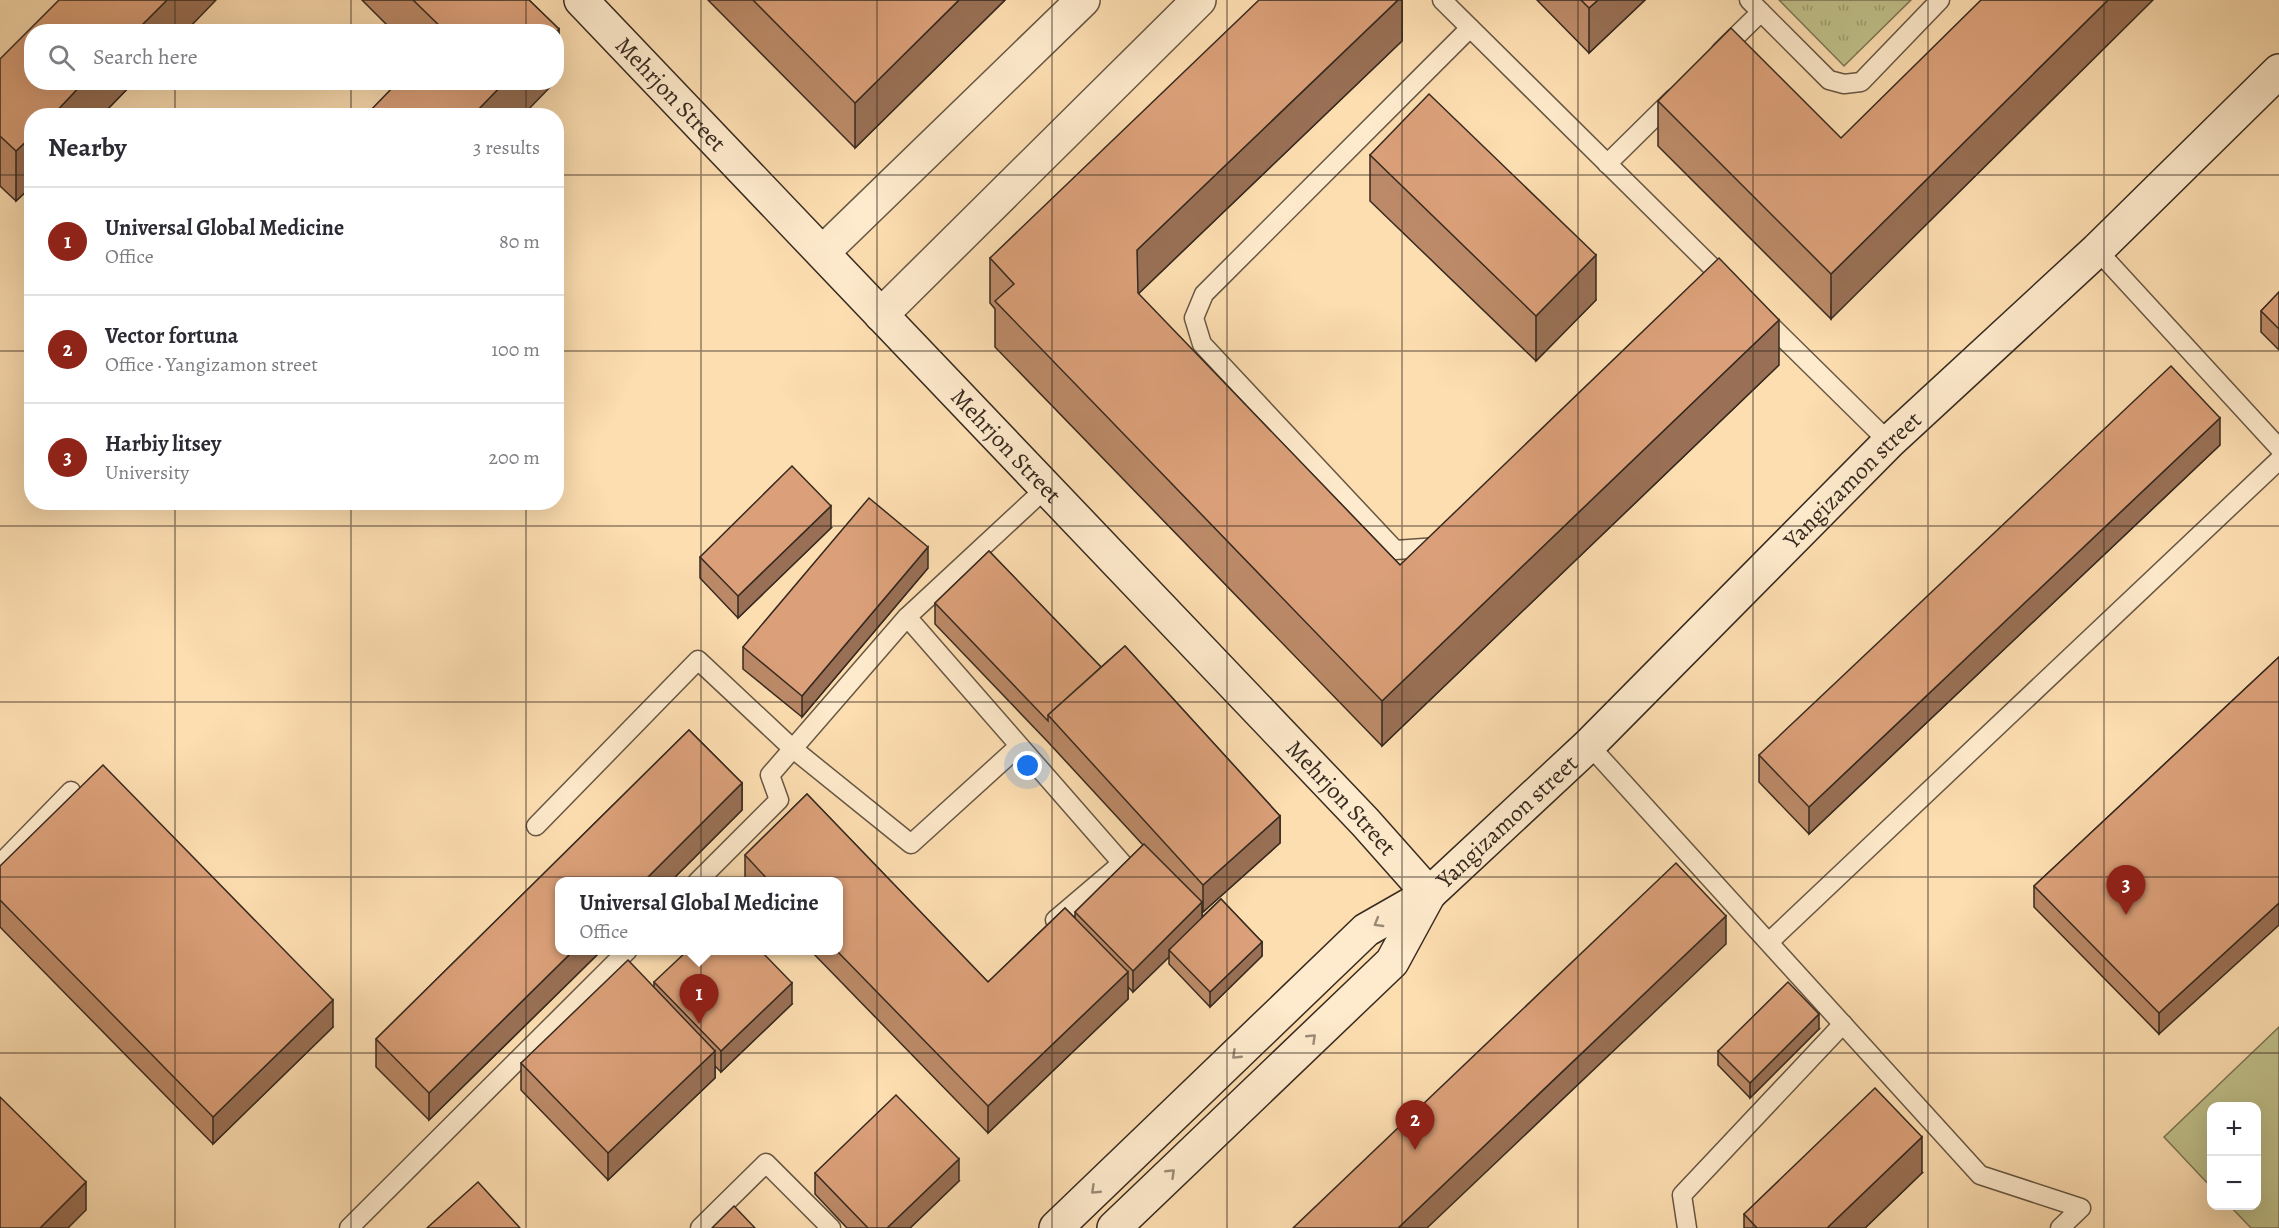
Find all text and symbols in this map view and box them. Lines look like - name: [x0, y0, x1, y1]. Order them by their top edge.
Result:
- search box: [24, 24, 564, 90]
- street label: Mehrjon Street: [608, 30, 733, 159]
- icon: search: [45, 41, 78, 74]
- text: Search here: [93, 42, 198, 72]
- text: Nearby: [48, 130, 127, 165]
- text: 3 results: [473, 134, 540, 161]
- text: Universal Global Medicine: [105, 213, 344, 243]
- text: 1: [64, 228, 71, 255]
- text: 80 m: [499, 228, 540, 255]
- text: Office: [105, 243, 154, 270]
- text: Vector fortuna: [105, 321, 238, 351]
- text: 2: [63, 336, 72, 363]
- text: 100 m: [491, 336, 540, 363]
- text: Office · Yangizamon street: [105, 351, 318, 378]
- street label: Mehrjon Street: [944, 381, 1069, 510]
- street label: Yangizamon street: [1776, 404, 1928, 556]
- text: Harbiy litsey: [105, 429, 221, 459]
- text: 3: [63, 444, 72, 471]
- text: 200 m: [489, 444, 540, 471]
- text: University: [105, 459, 189, 486]
- street label: Mehrjon Street: [1279, 733, 1403, 862]
- street label: Yangizamon street: [1428, 747, 1585, 896]
- your location: [1013, 751, 1042, 780]
- pin: 3: [2106, 866, 2146, 915]
- popup: [555, 877, 843, 955]
- text: Universal Global Medicine: [579, 888, 819, 918]
- one-way arrow: [1374, 916, 1384, 927]
- text: Office: [579, 918, 628, 945]
- pin: 1: [680, 974, 718, 1024]
- one-way arrow: [1305, 1035, 1316, 1046]
- one-way arrow: [1232, 1048, 1242, 1059]
- pin: 2: [1396, 1100, 1434, 1150]
- map controls: [2207, 1102, 2261, 1210]
- button: +: [2207, 1102, 2261, 1156]
- button: −: [2207, 1156, 2261, 1210]
- one-way arrow: [1165, 1169, 1175, 1180]
- one-way arrow: [1092, 1183, 1103, 1194]

